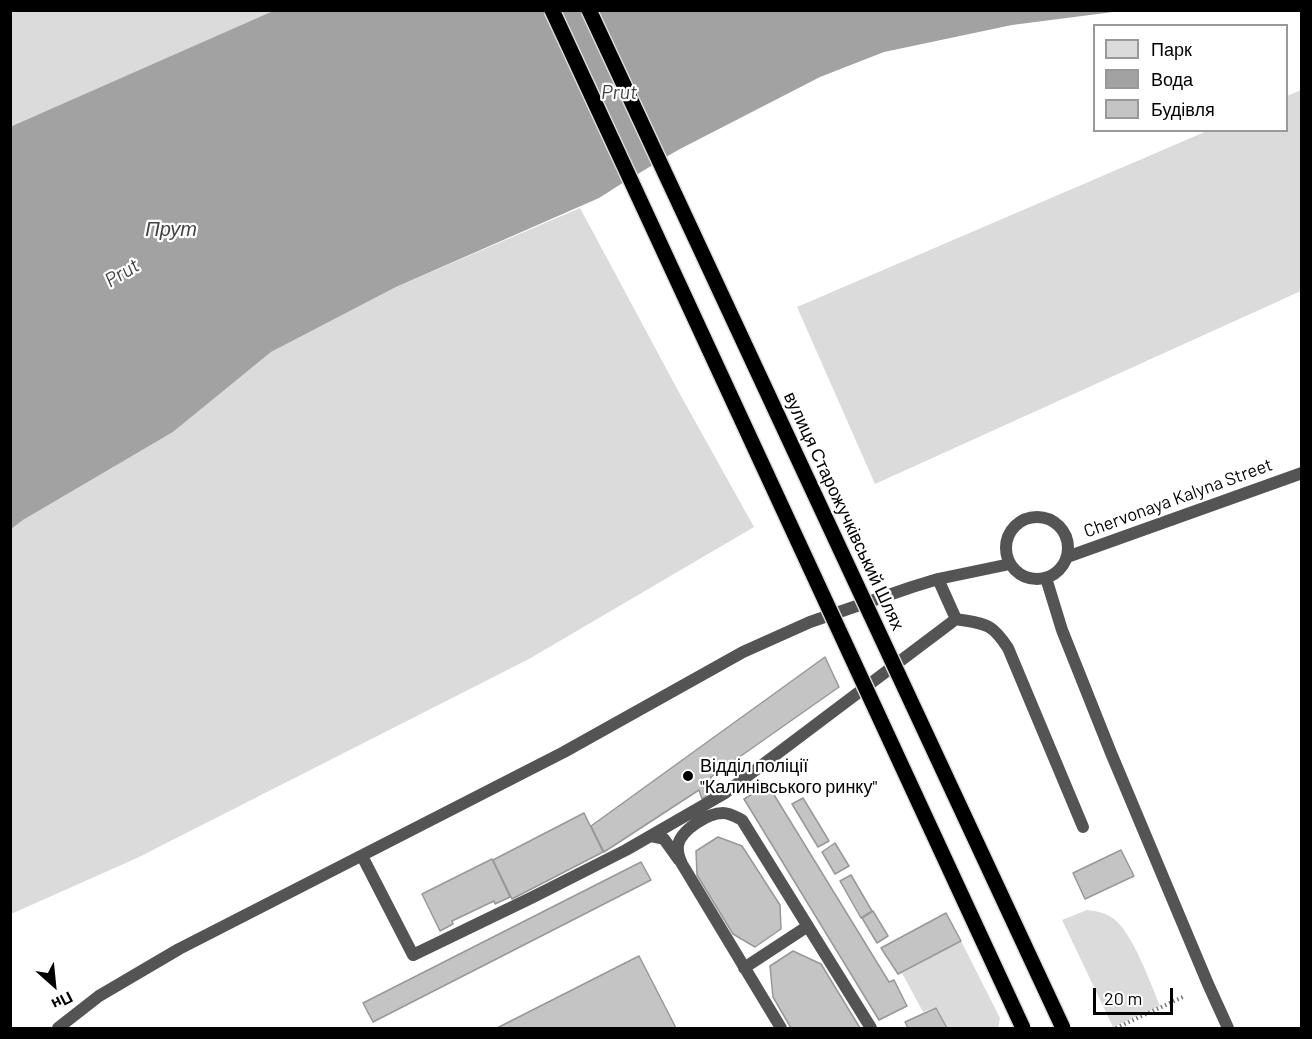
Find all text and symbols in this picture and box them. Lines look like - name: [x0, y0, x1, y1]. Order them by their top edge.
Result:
- legend: [1093, 24, 1288, 132]
- text: Парк: [1151, 38, 1192, 60]
- text: Вода: [1151, 68, 1193, 90]
- water label: Prut: [601, 80, 637, 104]
- text: Будівля: [1151, 98, 1215, 120]
- water label: Прут: [145, 217, 197, 241]
- water label: Prut: [100, 253, 144, 293]
- street label: вулиця Старожучківський Шлях: [779, 388, 909, 634]
- street label: Chervonaya Kalyna Street: [1081, 454, 1275, 542]
- place label: Відділ поліції "Калинівського ринку": [700, 755, 877, 798]
- marker: Відділ поліції "Калинівського ринку": [681, 769, 695, 783]
- north arrow: [24, 955, 84, 1015]
- scale bar: [1096, 976, 1176, 1014]
- text: 20 m: [1104, 987, 1142, 1009]
- text: Пн: [49, 988, 76, 1015]

